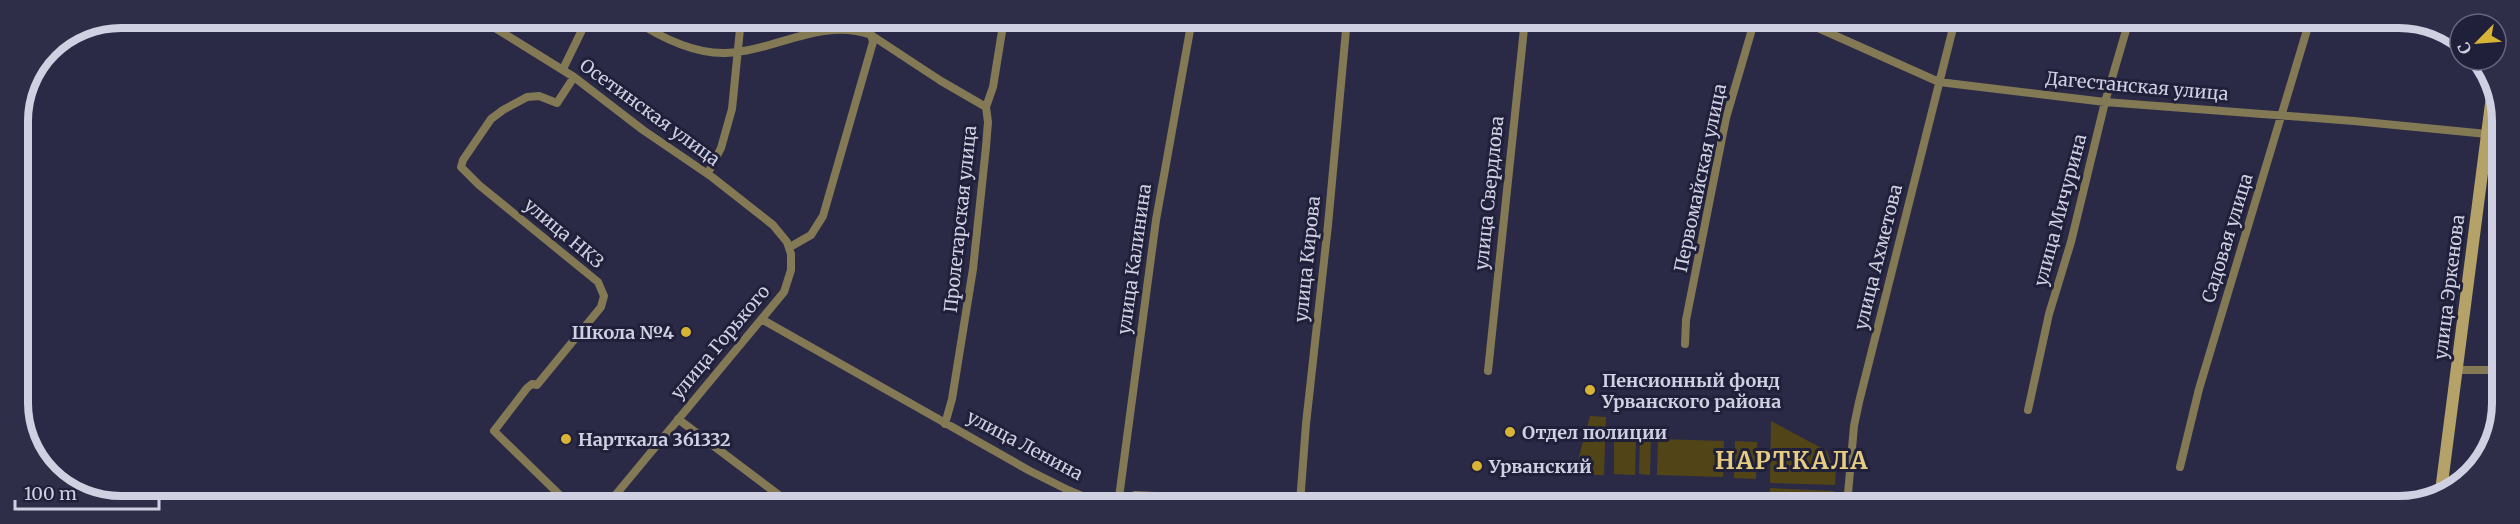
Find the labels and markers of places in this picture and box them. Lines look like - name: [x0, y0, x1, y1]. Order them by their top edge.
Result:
- place label: Школа №4: [571, 321, 675, 344]
- marker: Школа №4: [679, 325, 693, 339]
- place label: Пенсионный фонд Урванского района: [1601, 369, 1781, 413]
- marker: Пенсионный фонд Урванского района: [1583, 383, 1597, 397]
- place label: Отдел полиции: [1522, 421, 1668, 444]
- marker: Отдел полиции: [1503, 425, 1517, 439]
- place label: Нарткала 361332: [578, 428, 731, 451]
- marker: Нарткала 361332: [559, 432, 573, 446]
- place label: Урванский: [1488, 455, 1592, 478]
- marker: Урванский: [1470, 459, 1484, 473]

